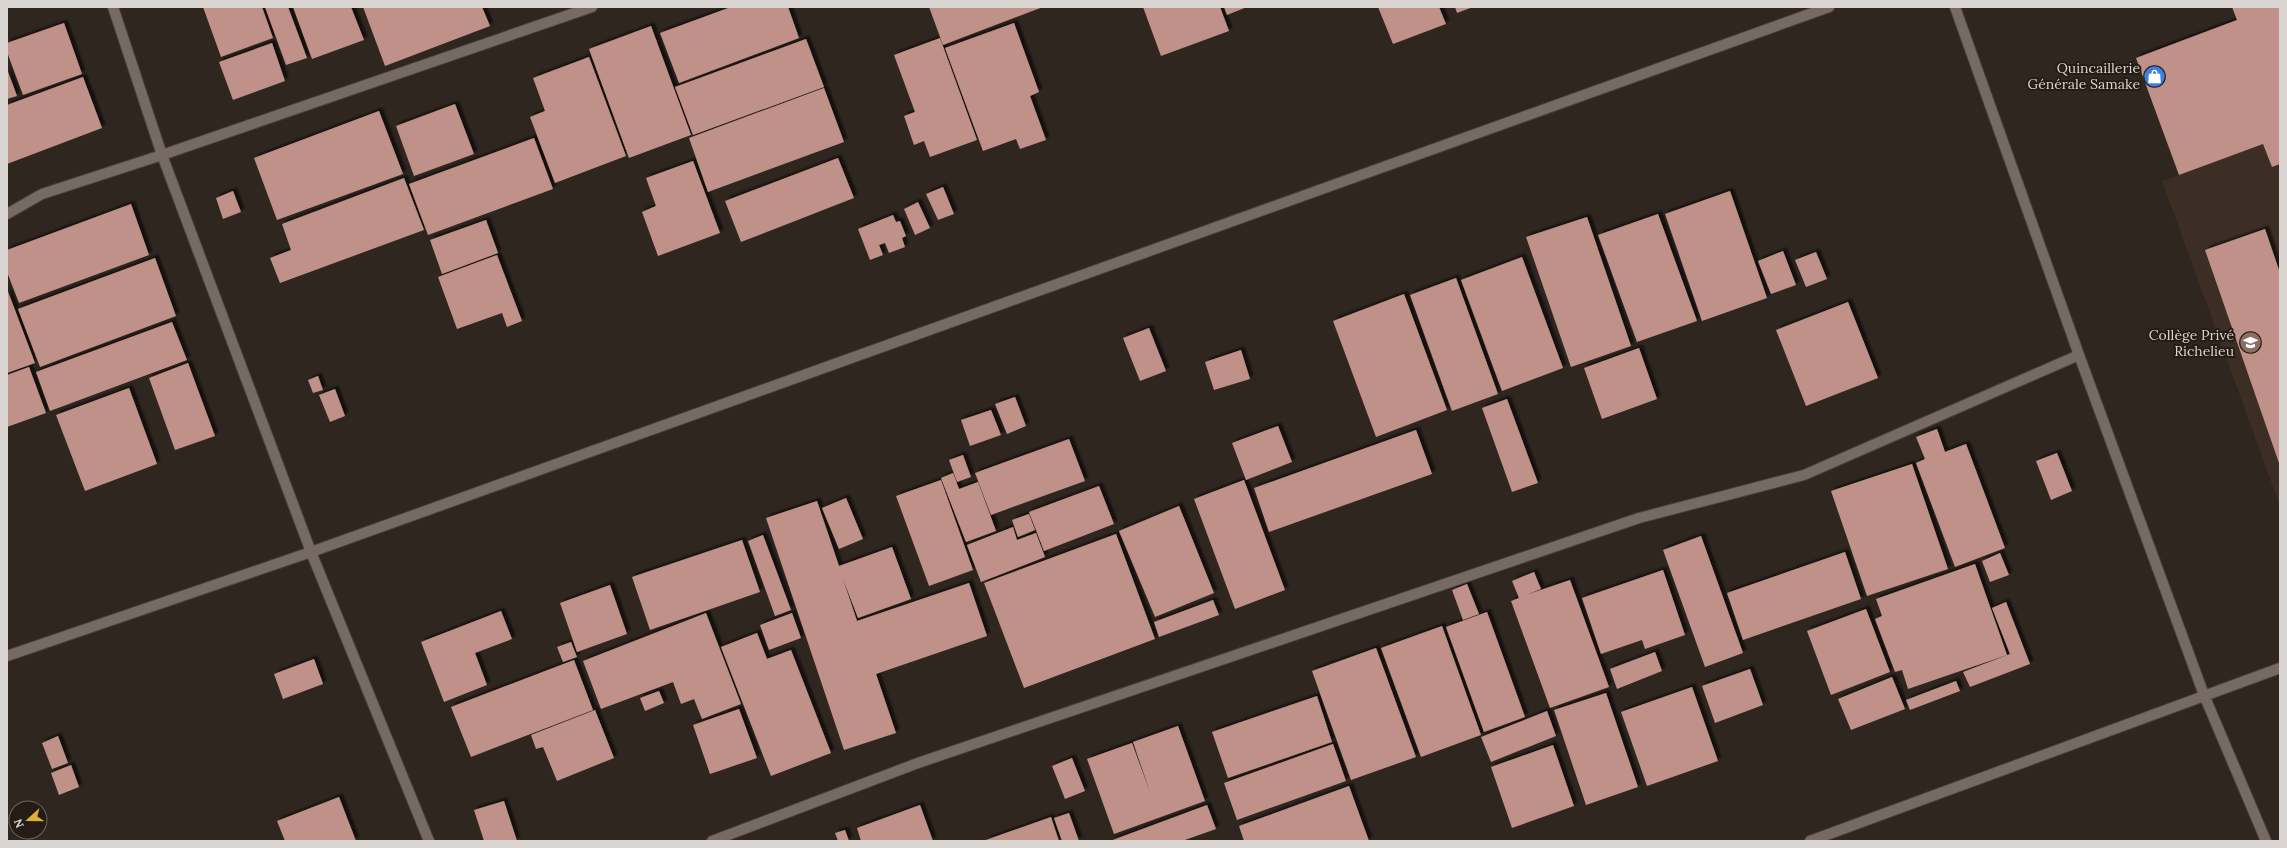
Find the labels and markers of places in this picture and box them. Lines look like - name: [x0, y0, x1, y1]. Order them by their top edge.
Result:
- place label: Quincaillerie Générale Samake: [2027, 59, 2140, 93]
- shop icon: Quincaillerie Générale Samake: [2142, 63, 2168, 89]
- place label: Collège Privé Richelieu: [2149, 326, 2234, 360]
- school or university icon: Collège Privé Richelieu: [2237, 330, 2263, 356]

